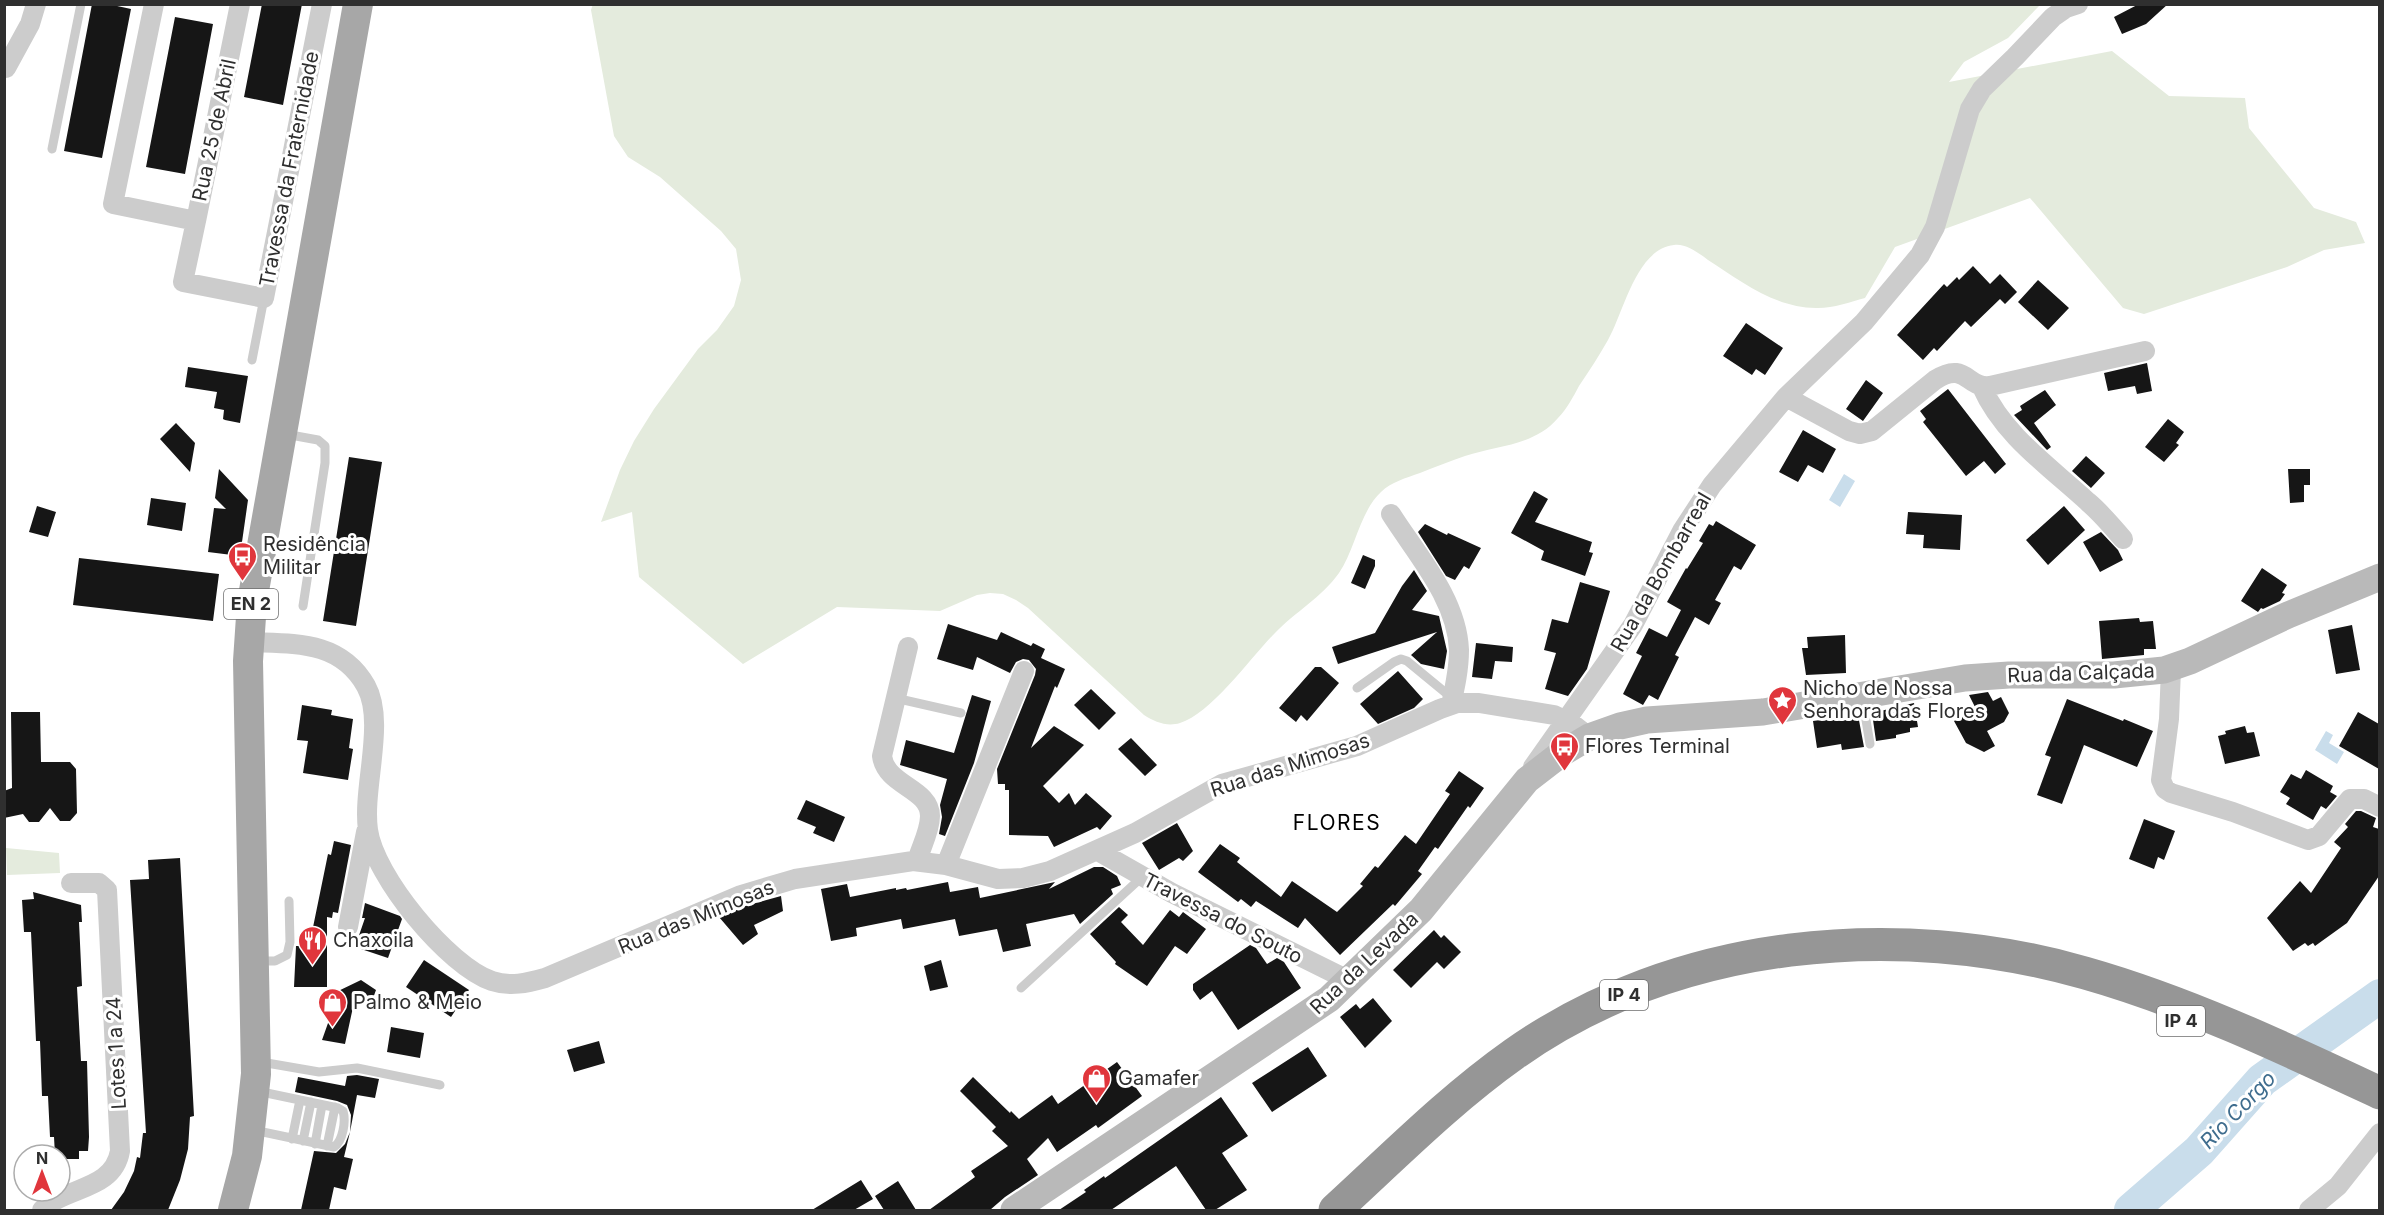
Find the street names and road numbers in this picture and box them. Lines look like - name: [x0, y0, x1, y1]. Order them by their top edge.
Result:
- street label: Travessa da Fraternidade: [254, 49, 324, 289]
- street label: Rua 25 de Abril: [187, 57, 241, 203]
- street label: Rua da Bombarreal: [1606, 488, 1716, 656]
- road number: EN 2: [224, 589, 278, 619]
- street label: Rua da Calçada: [2007, 658, 2155, 688]
- street label: Rua das Mimosas: [1207, 728, 1373, 802]
- street label: Travessa do Souto: [1139, 867, 1307, 969]
- street label: Rua das Mimosas: [615, 875, 777, 959]
- street label: Rua da Levada: [1305, 907, 1423, 1019]
- road number: IP 4: [1600, 980, 1648, 1010]
- street label: Lotes 1 a 24: [101, 996, 131, 1110]
- road number: IP 4: [2157, 1006, 2205, 1036]

